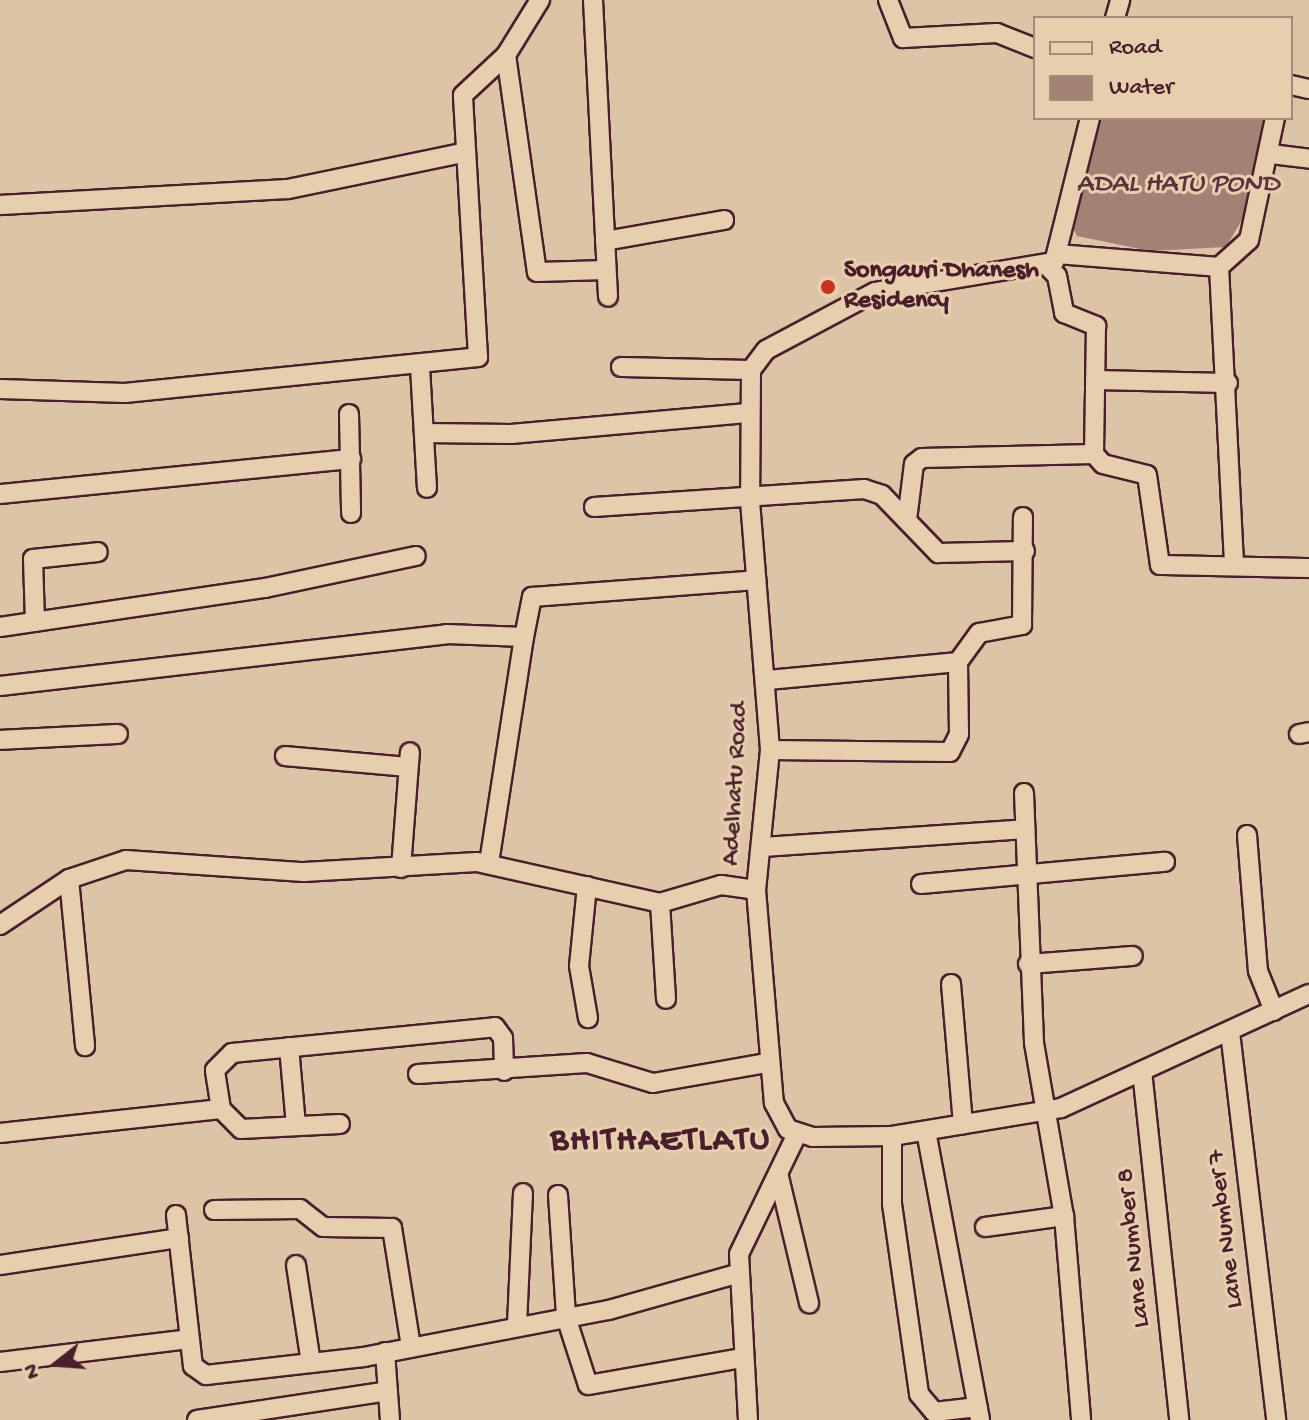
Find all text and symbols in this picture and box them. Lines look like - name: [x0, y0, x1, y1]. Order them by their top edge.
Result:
- legend: [1033, 16, 1293, 120]
- text: Road: [1109, 34, 1161, 63]
- text: Water: [1109, 74, 1173, 103]
- water label: ADAL HATU POND: [1076, 168, 1280, 202]
- place label: Songauri Dhanesh Residency: [844, 256, 1039, 318]
- marker: Songauri Dhanesh Residency: [819, 278, 837, 296]
- street label: Adelhatu Road: [717, 701, 757, 867]
- district label: BHITHAETLATU: [551, 1123, 771, 1163]
- street label: Lane Number 7: [1202, 1148, 1252, 1310]
- street label: Lane Number 8: [1111, 1167, 1159, 1329]
- north arrow: [16, 1324, 96, 1404]
- text: N: [19, 1360, 48, 1382]

